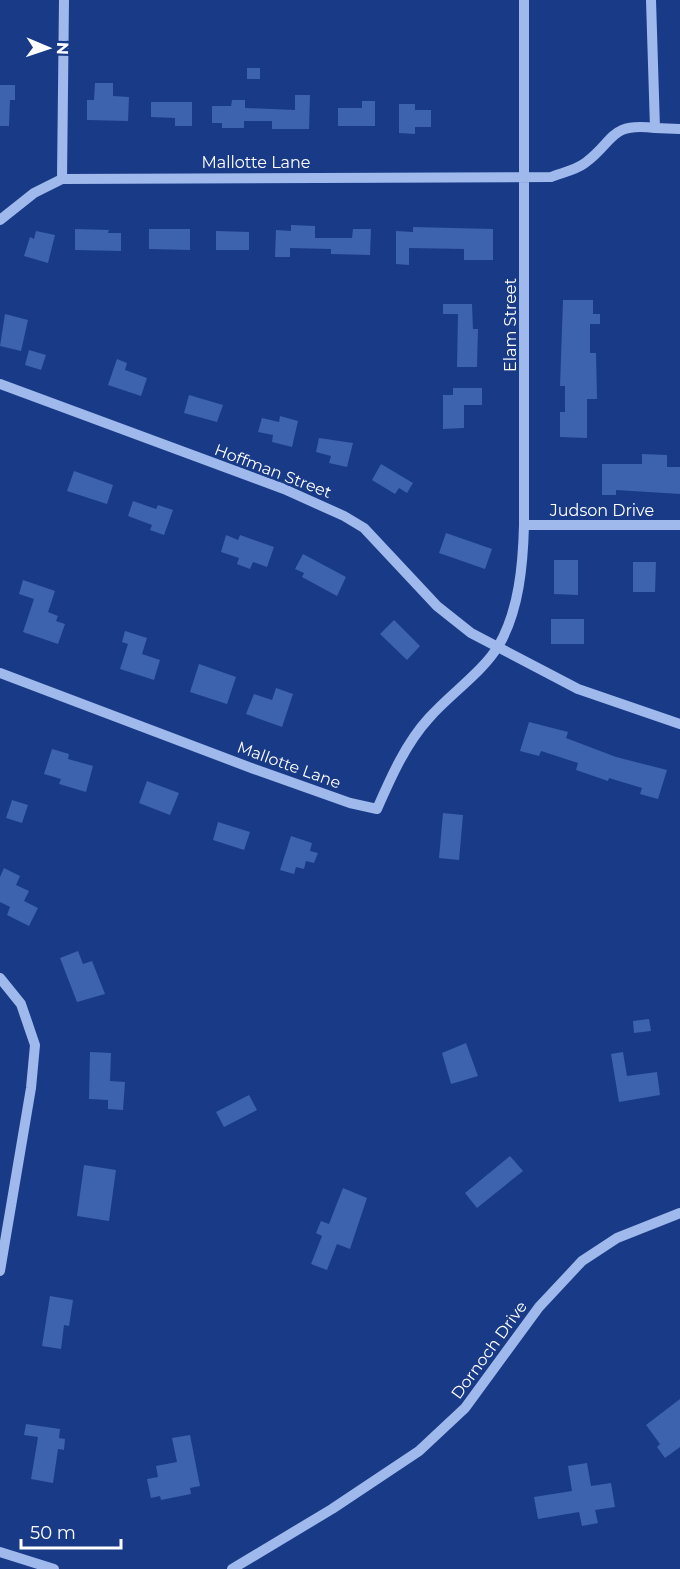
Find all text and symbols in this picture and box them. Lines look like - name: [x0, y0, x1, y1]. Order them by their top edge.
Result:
- north arrow: [18, 18, 78, 78]
- text: N: [53, 42, 72, 55]
- street label: Mallotte Lane: [201, 153, 311, 172]
- street label: Elam Street: [501, 278, 520, 372]
- street label: Hoffman Street: [212, 440, 335, 502]
- street label: Judson Drive: [549, 501, 654, 520]
- street label: Mallotte Lane: [235, 737, 343, 793]
- street label: Dornoch Drive: [447, 1297, 531, 1403]
- scale bar: [21, 1512, 122, 1550]
- text: 50 m: [30, 1522, 76, 1544]

